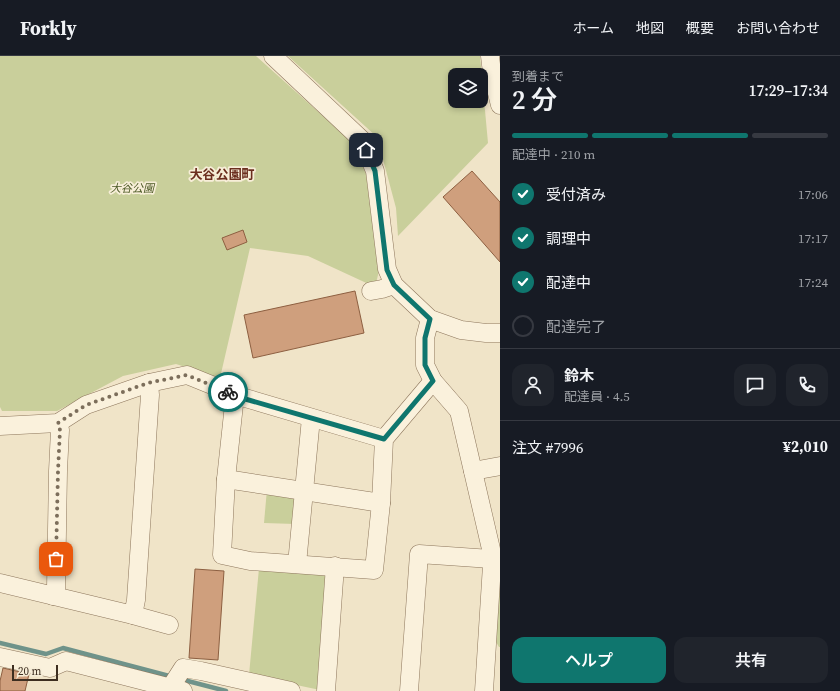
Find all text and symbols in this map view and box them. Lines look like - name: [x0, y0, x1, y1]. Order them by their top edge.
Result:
- text: Forkly: [20, 15, 77, 41]
- text: ホーム: [572, 18, 614, 38]
- text: 地図: [636, 18, 664, 38]
- text: 概要: [686, 18, 714, 38]
- text: お問い合わせ: [736, 18, 820, 38]
- map controls: [448, 68, 488, 108]
- button: layers: [448, 68, 488, 108]
- text: 到着まで: [512, 68, 564, 85]
- text: 17:29–17:34: [749, 80, 828, 101]
- text: 2 分: [512, 82, 557, 118]
- pin: [349, 133, 383, 167]
- icon: home: [355, 139, 377, 161]
- text: 配達中 · 210 m: [512, 146, 595, 163]
- district label: 大谷公園町: [189, 166, 255, 183]
- park label: 大谷公園: [110, 181, 156, 196]
- icon: check: [512, 183, 534, 205]
- text: 受付済み: [546, 184, 606, 205]
- text: 17:06: [798, 186, 828, 203]
- icon: check: [512, 227, 534, 249]
- text: 調理中: [546, 228, 591, 249]
- text: 17:17: [798, 230, 828, 247]
- icon: check: [512, 271, 534, 293]
- text: 配達中: [546, 272, 591, 293]
- text: 17:24: [798, 274, 828, 291]
- text: 配達完了: [546, 316, 606, 337]
- button: person: [512, 364, 554, 406]
- button: chat: [734, 364, 776, 406]
- button: phone: [786, 364, 828, 406]
- text: 鈴木: [564, 365, 594, 386]
- courier: [208, 372, 248, 412]
- icon: bike: [217, 381, 239, 403]
- text: 配達員 · 4.5: [564, 388, 630, 405]
- text: ¥2,010: [783, 436, 828, 457]
- text: 注文 #7996: [512, 437, 583, 458]
- pin: [39, 542, 73, 576]
- icon: bag: [45, 548, 67, 570]
- button: ヘルプ: [512, 637, 666, 683]
- button: 共有: [674, 637, 828, 683]
- scale bar: [12, 663, 58, 682]
- text: 20 m: [18, 664, 41, 679]

